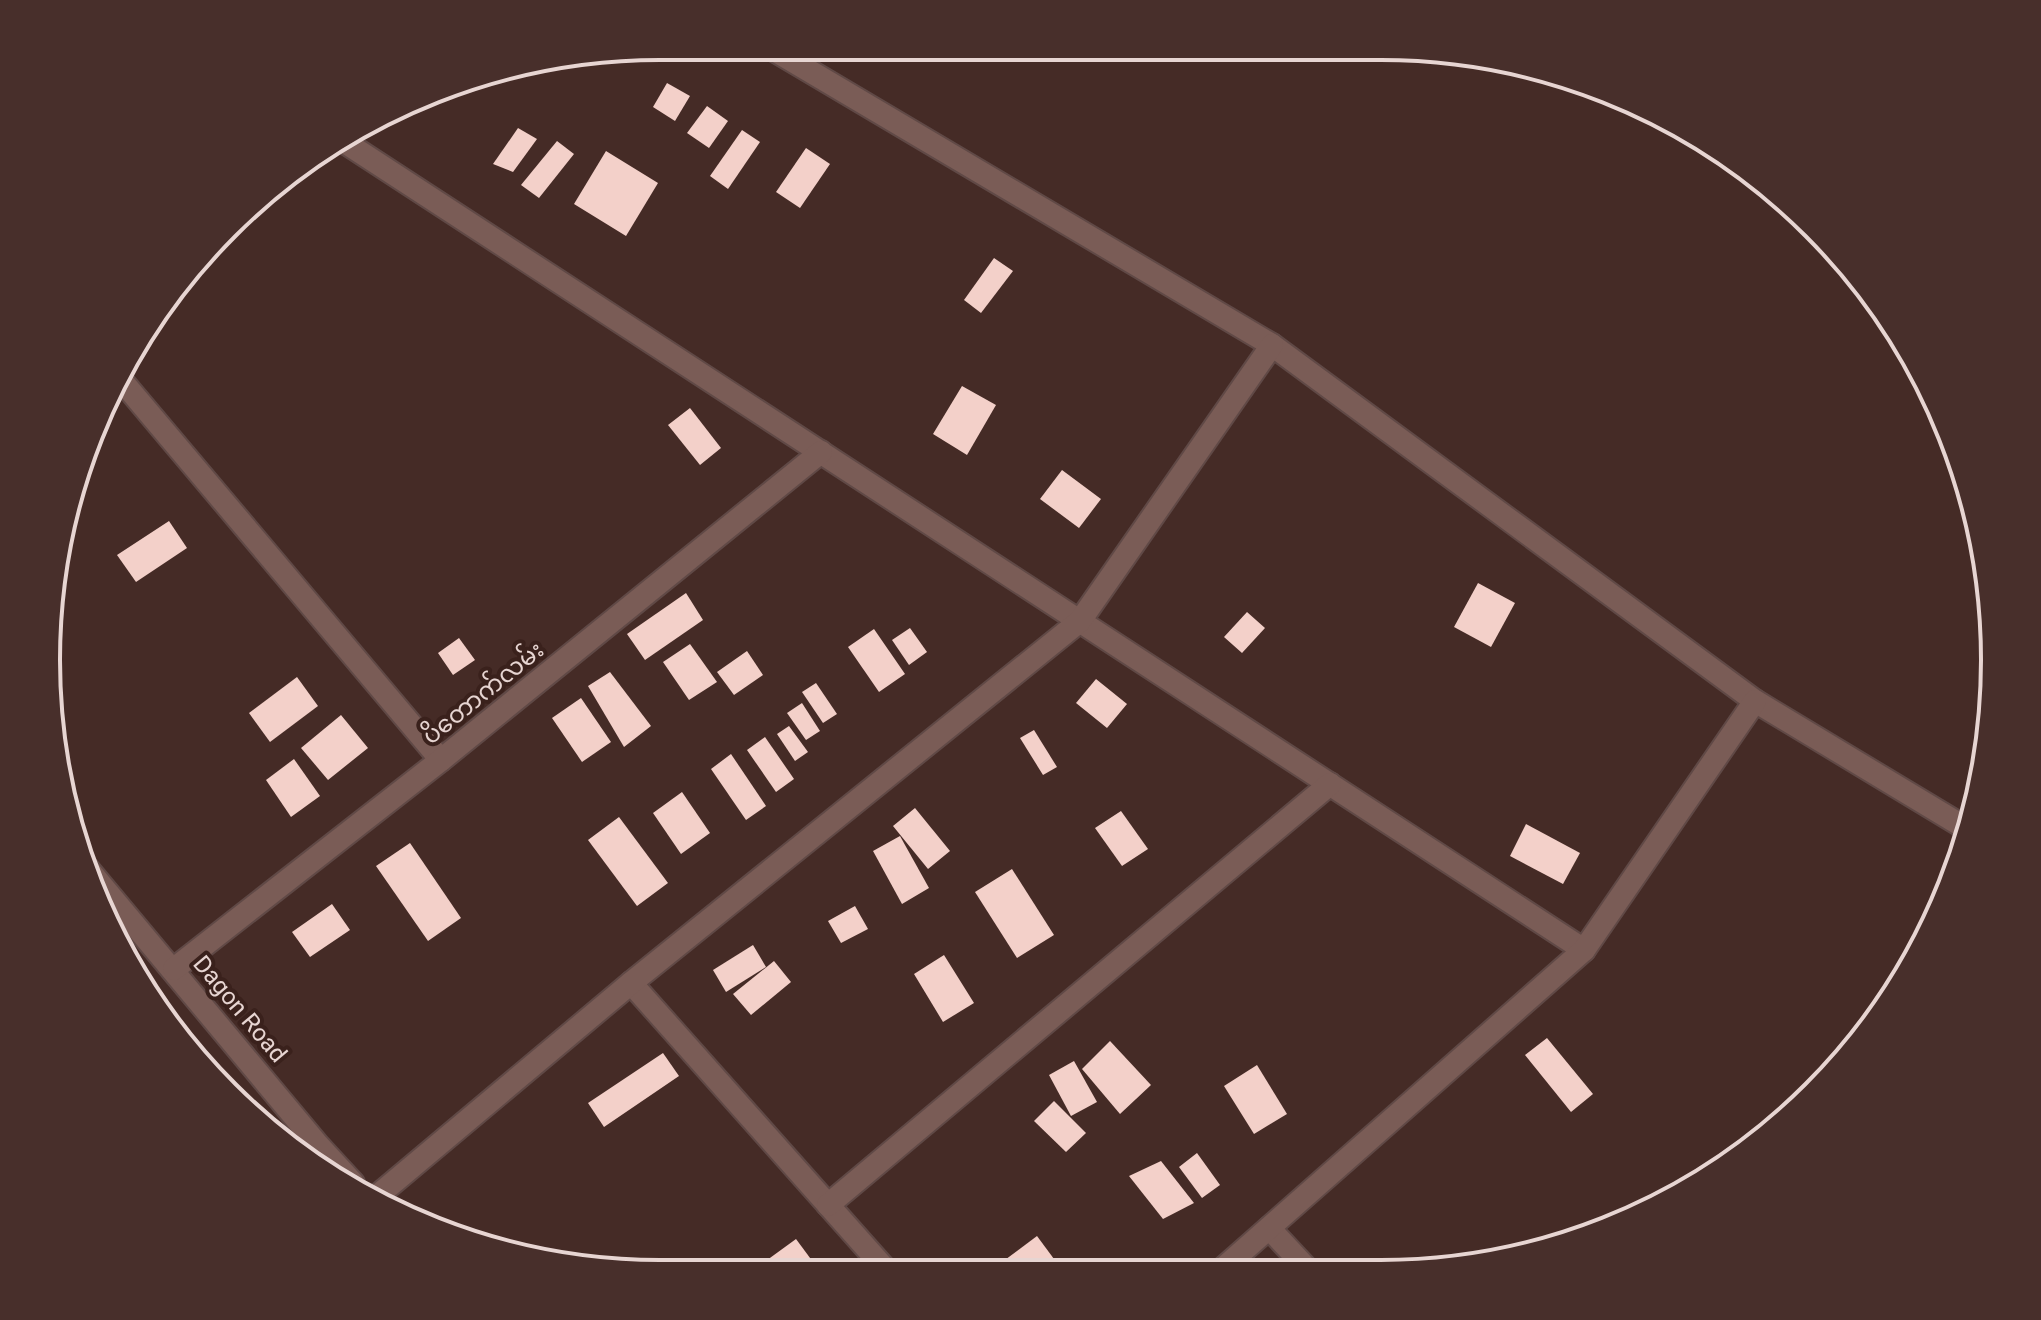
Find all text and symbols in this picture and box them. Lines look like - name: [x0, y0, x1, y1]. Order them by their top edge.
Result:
- street label: ပိတောက်လမ်း: [416, 634, 549, 750]
- street label: Dagon Road: [187, 950, 293, 1068]

